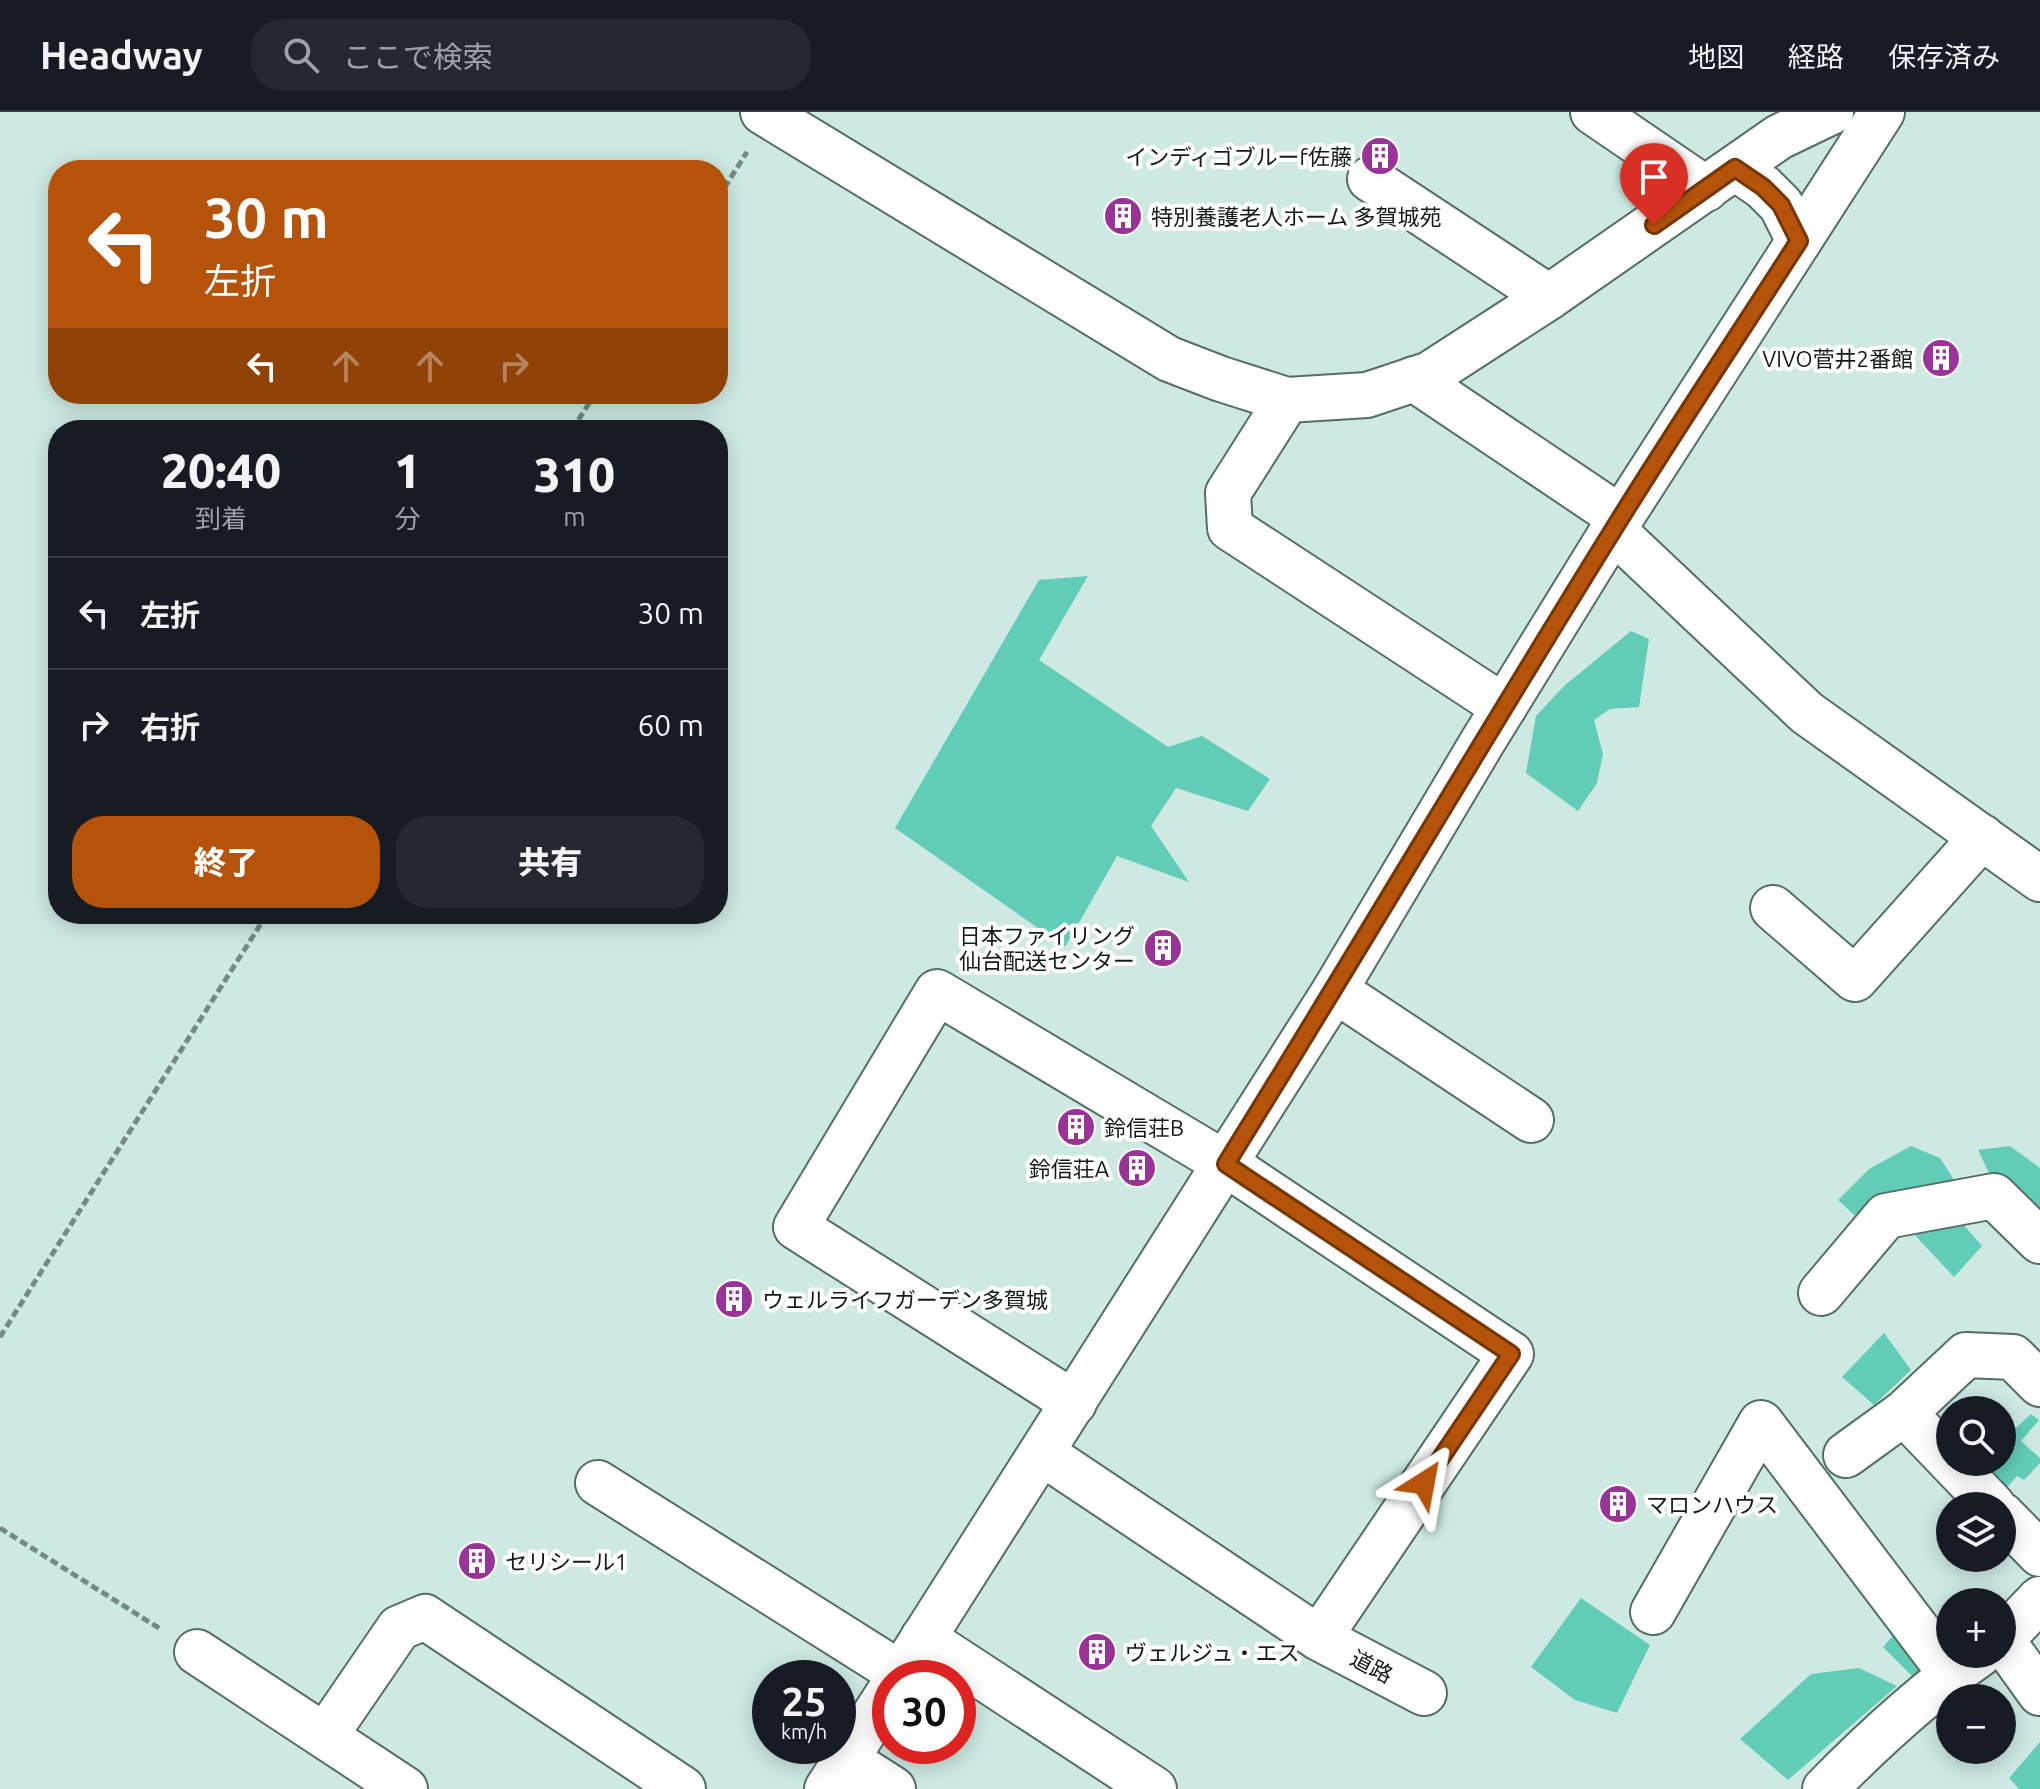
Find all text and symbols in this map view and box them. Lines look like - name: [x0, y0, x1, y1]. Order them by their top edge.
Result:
- search box: [251, 19, 811, 91]
- icon: search: [279, 33, 323, 77]
- text: Headway: [40, 34, 203, 76]
- text: ここで検索: [343, 40, 493, 74]
- text: 地図: [1688, 41, 1744, 72]
- text: 経路: [1788, 41, 1844, 72]
- text: 保存済み: [1888, 41, 2000, 72]
- building icon: インディゴブルーf佐藤: [1359, 135, 1401, 177]
- pin: [1620, 143, 1688, 225]
- place label: インディゴブルーf佐藤: [1125, 144, 1352, 169]
- icon: arrive: [1632, 155, 1676, 199]
- text: 30 m: [204, 186, 329, 249]
- icon: left: [72, 192, 176, 296]
- building icon: 特別養護老人ホーム 多賀城苑: [1102, 195, 1144, 237]
- place label: 特別養護老人ホーム 多賀城苑: [1151, 204, 1441, 229]
- text: 左折: [204, 260, 276, 301]
- building icon: VIVO菅井2番館: [1920, 337, 1962, 379]
- icon: left: [240, 344, 284, 388]
- icon: ahead: [324, 344, 368, 388]
- icon: ahead: [408, 344, 452, 388]
- icon: right: [492, 344, 536, 388]
- place label: VIVO菅井2番館: [1762, 346, 1913, 371]
- text: 20:40: [161, 443, 281, 497]
- text: 1: [394, 443, 421, 497]
- text: 310: [534, 447, 615, 501]
- text: m: [563, 502, 586, 531]
- text: 到着: [195, 504, 247, 533]
- text: 分: [394, 504, 420, 533]
- icon: left: [72, 591, 116, 635]
- text: 30 m: [637, 596, 704, 630]
- text: 左折: [140, 598, 200, 632]
- icon: right: [72, 703, 116, 747]
- text: 60 m: [637, 708, 704, 742]
- text: 右折: [140, 710, 200, 744]
- button: 終了: [72, 816, 380, 908]
- button: 共有: [396, 816, 704, 908]
- place label: 日本ファイリング 仙台配送センター: [959, 923, 1135, 973]
- building icon: 日本ファイリング 仙台配送センター: [1142, 927, 1184, 969]
- building icon: 鈴信荘B: [1055, 1106, 1097, 1148]
- place label: 鈴信荘B: [1104, 1115, 1184, 1140]
- building icon: 鈴信荘A: [1116, 1147, 1158, 1189]
- place label: 鈴信荘A: [1029, 1156, 1110, 1181]
- building icon: ウェルライフガーデン多賀城: [713, 1278, 755, 1320]
- place label: ウェルライフガーデン多賀城: [762, 1287, 1048, 1312]
- map controls: [1936, 1396, 2016, 1764]
- button: search: [1936, 1396, 2016, 1476]
- position arrow: [1382, 1441, 1466, 1525]
- building icon: マロンハウス: [1597, 1483, 1639, 1525]
- place label: マロンハウス: [1646, 1492, 1778, 1517]
- button: layers: [1936, 1492, 2016, 1572]
- building icon: セリシール1: [456, 1540, 498, 1582]
- place label: セリシール1: [505, 1549, 627, 1574]
- button: +: [1936, 1588, 2016, 1668]
- building icon: ヴェルジュ・エス: [1076, 1631, 1118, 1673]
- place label: ヴェルジュ・エス: [1125, 1640, 1299, 1665]
- street label: 道路: [1347, 1645, 1397, 1687]
- speed limit sign: 30: [872, 1660, 976, 1764]
- text: 25: [781, 1679, 827, 1724]
- button: −: [1936, 1684, 2016, 1764]
- text: km/h: [781, 1720, 827, 1743]

